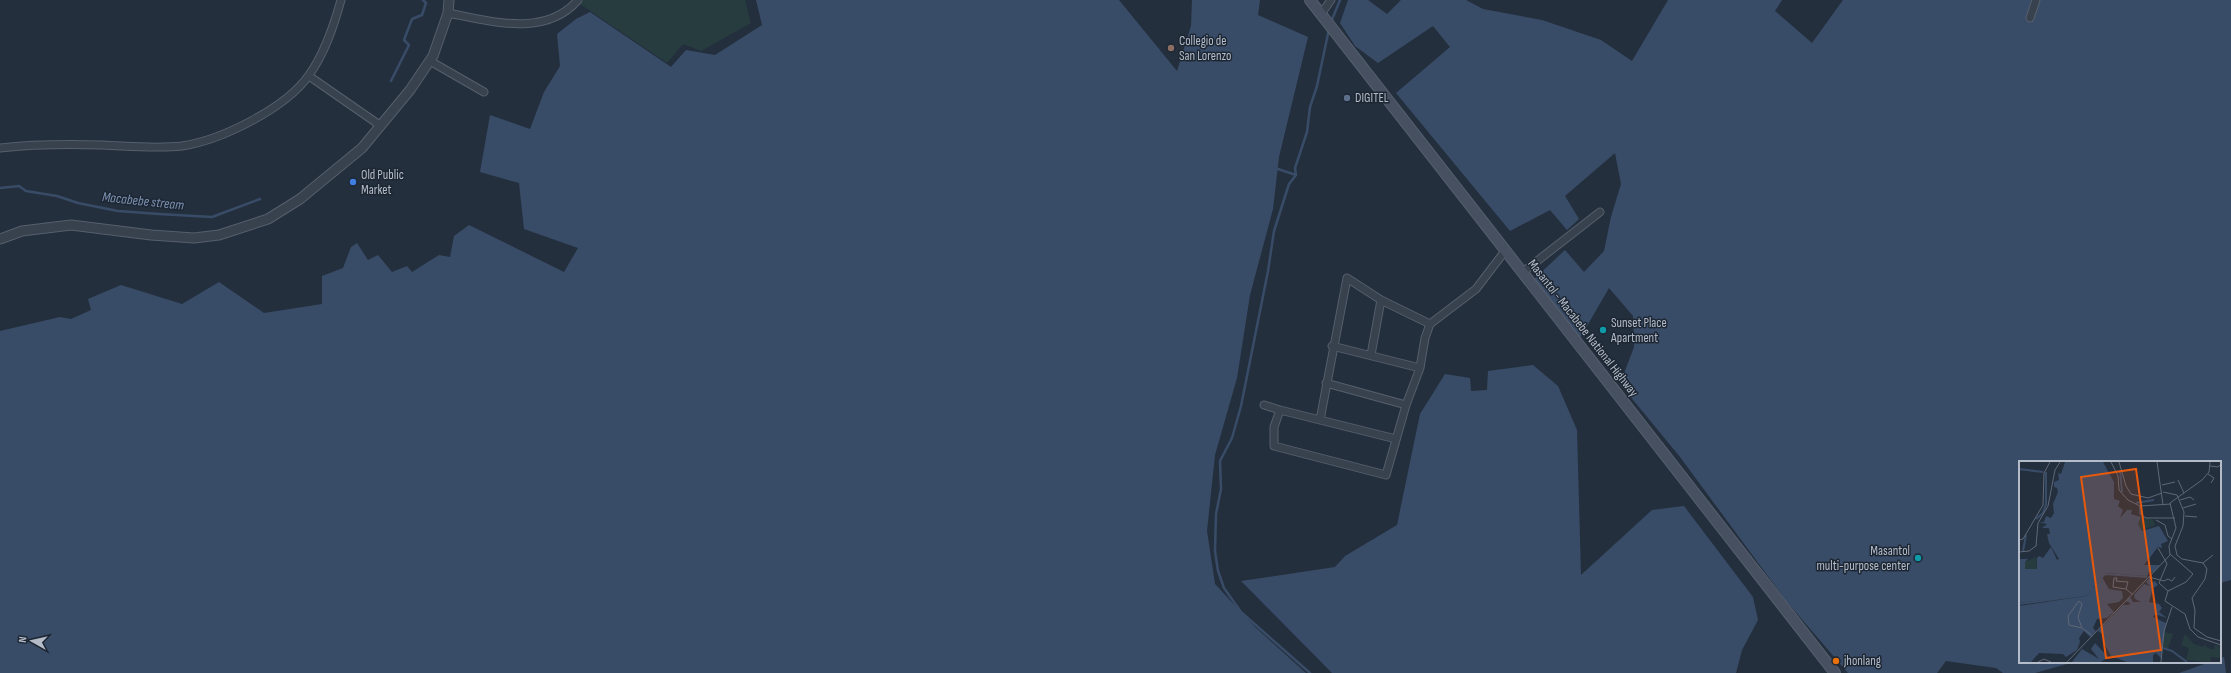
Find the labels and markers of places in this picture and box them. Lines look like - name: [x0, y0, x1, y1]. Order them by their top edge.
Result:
- place label: Collegio de San Lorenzo: [1179, 33, 1231, 64]
- marker: Collegio de San Lorenzo: [1166, 43, 1176, 53]
- place label: DIGITEL: [1355, 90, 1389, 106]
- marker: DIGITEL: [1342, 93, 1352, 103]
- place label: Old Public Market: [361, 167, 404, 198]
- marker: Old Public Market: [348, 177, 358, 187]
- place label: Sunset Place Apartment: [1610, 315, 1667, 346]
- marker: Sunset Place Apartment: [1598, 325, 1608, 335]
- place label: Masantol multi-purpose center: [1817, 543, 1910, 574]
- marker: Masantol multi-purpose center: [1913, 553, 1923, 563]
- place label: jhonlang: [1843, 653, 1881, 669]
- marker: jhonlang: [1831, 656, 1841, 666]

